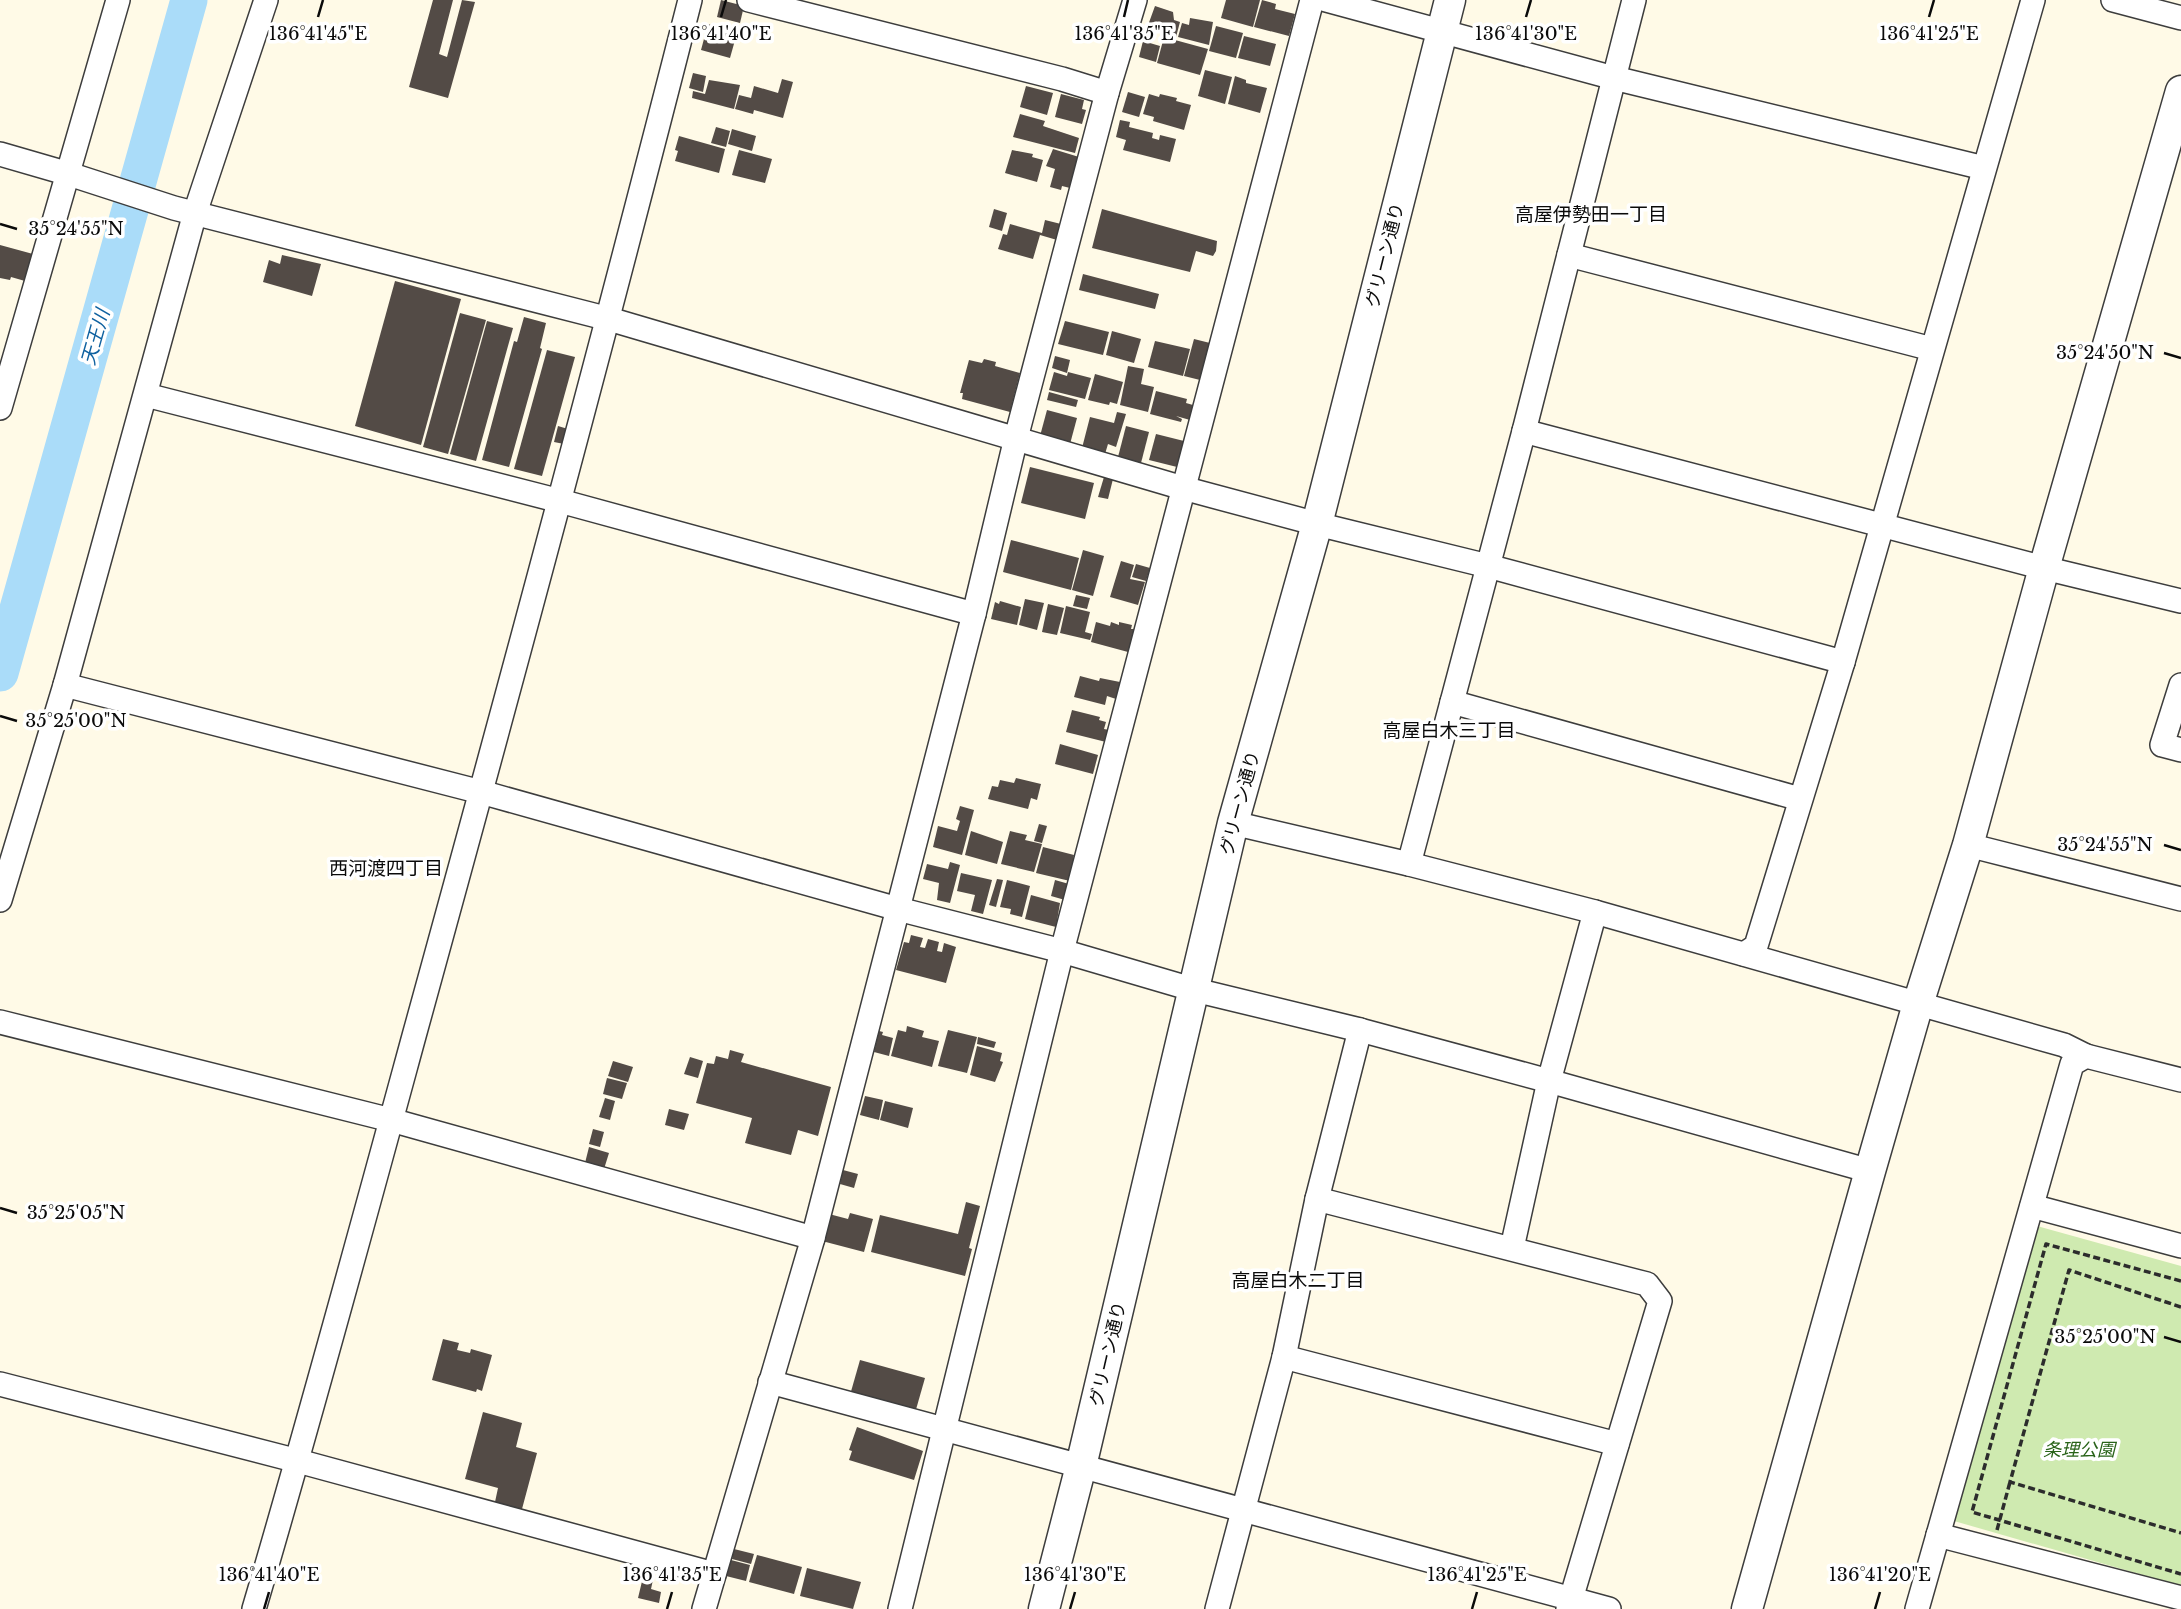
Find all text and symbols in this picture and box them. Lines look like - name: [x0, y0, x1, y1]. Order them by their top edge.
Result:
- text: 136°41'45"E: [269, 23, 367, 45]
- text: 136°41'40"E: [670, 23, 772, 45]
- text: 136°41'35"E: [1074, 23, 1174, 45]
- text: 136°41'30"E: [1475, 23, 1577, 45]
- text: 136°41'25"E: [1879, 23, 1979, 45]
- street label: グリーン通り: [1361, 200, 1409, 310]
- district label: 高屋伊勢田一丁目: [1515, 203, 1667, 226]
- text: 35°24'55"N: [28, 218, 124, 240]
- water label: 天王川: [77, 305, 115, 368]
- text: 35°24'50"N: [2056, 342, 2154, 364]
- text: 35°25'00"N: [25, 710, 127, 732]
- district label: 高屋白木三丁目: [1382, 719, 1516, 742]
- street label: グリーン通り: [1216, 748, 1264, 858]
- text: 35°24'55"N: [2057, 834, 2153, 856]
- district label: 西河渡四丁目: [329, 857, 443, 880]
- text: 35°25'05"N: [27, 1202, 125, 1224]
- district label: 高屋白木二丁目: [1231, 1269, 1365, 1292]
- street label: グリーン通り: [1085, 1299, 1131, 1409]
- text: 35°25'00"N: [2054, 1326, 2156, 1348]
- park label: 条理公園: [2043, 1439, 2118, 1461]
- text: 136°41'40"E: [218, 1564, 320, 1586]
- text: 136°41'35"E: [622, 1564, 722, 1586]
- text: 136°41'30"E: [1024, 1564, 1126, 1586]
- text: 136°41'25"E: [1427, 1564, 1527, 1586]
- text: 136°41'20"E: [1829, 1564, 1931, 1586]

